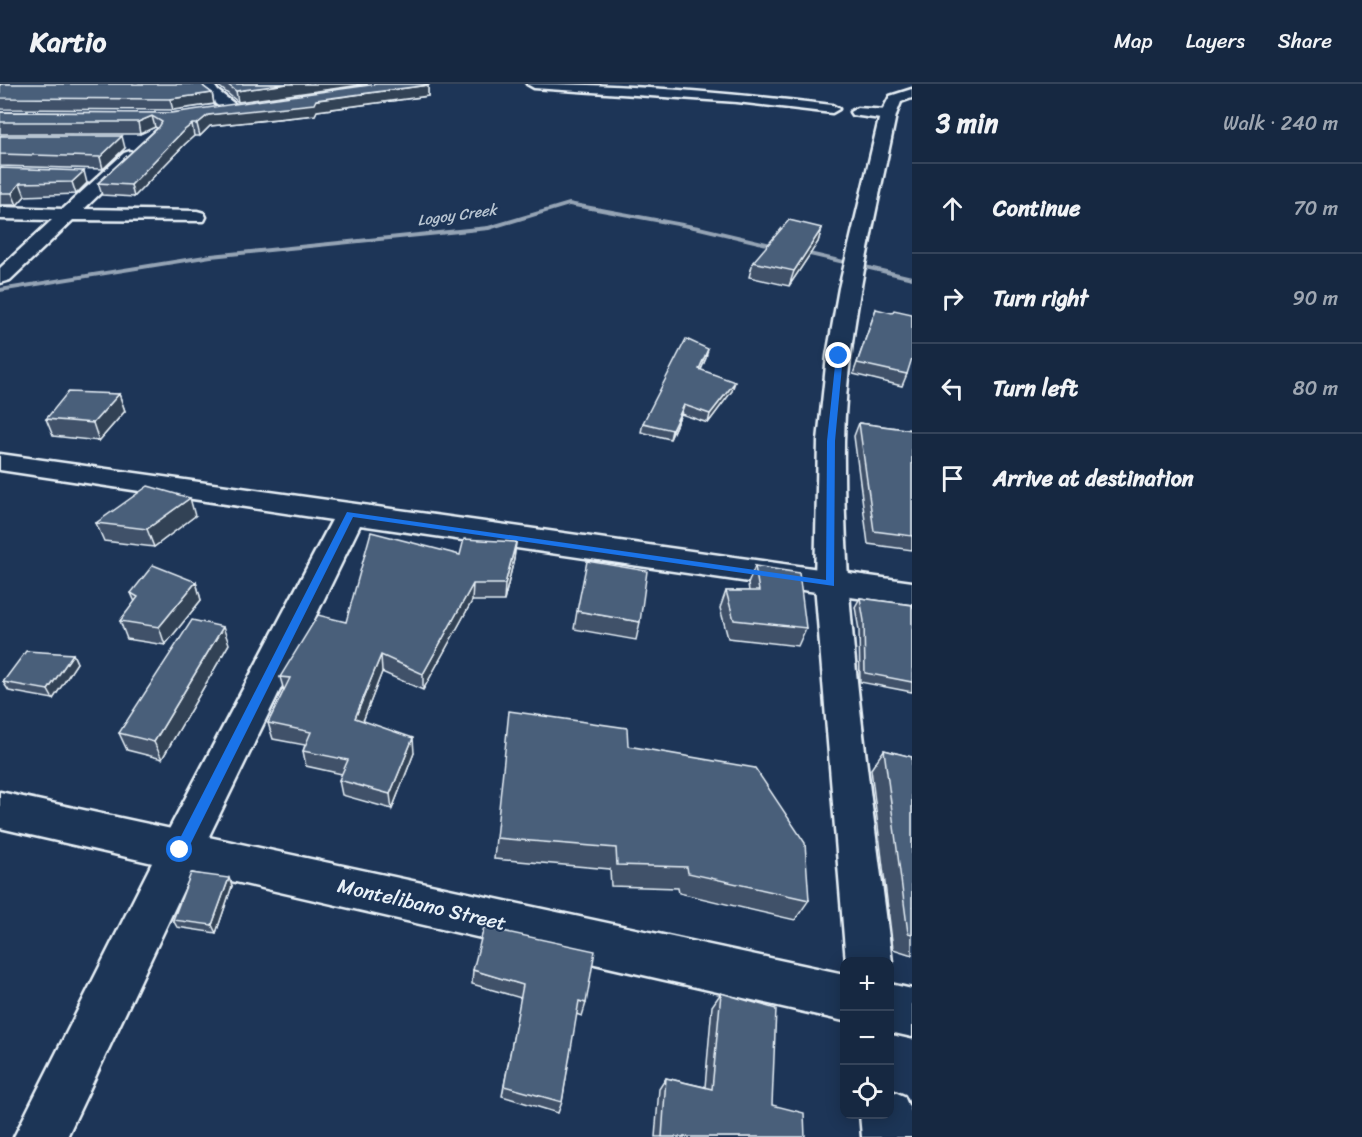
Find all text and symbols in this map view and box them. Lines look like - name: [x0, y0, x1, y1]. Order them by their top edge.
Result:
- text: Kartio: [30, 17, 106, 66]
- text: Map: [1114, 22, 1153, 60]
- text: Layers: [1186, 22, 1245, 60]
- text: Share: [1278, 22, 1332, 60]
- text: 3 min: [936, 100, 998, 146]
- text: Walk · 240 m: [1223, 106, 1338, 141]
- text: Continue: [993, 189, 1081, 228]
- text: 70 m: [1293, 191, 1338, 226]
- icon: ahead: [936, 192, 969, 225]
- water label: Logoy Creek: [416, 196, 500, 233]
- text: Turn right: [993, 279, 1088, 318]
- text: 90 m: [1293, 281, 1338, 316]
- icon: right: [936, 282, 969, 315]
- route end: [825, 342, 851, 368]
- text: Turn left: [993, 369, 1078, 408]
- text: 80 m: [1293, 371, 1338, 406]
- icon: left: [936, 372, 969, 405]
- text: Arrive at destination: [993, 459, 1194, 498]
- icon: arrive: [936, 462, 969, 495]
- route start: [166, 836, 192, 862]
- street label: Montelibano Street: [334, 868, 510, 941]
- map controls: [840, 957, 894, 1119]
- button: +: [840, 957, 894, 1011]
- button: −: [840, 1011, 894, 1065]
- button: locate: [840, 1065, 894, 1119]

